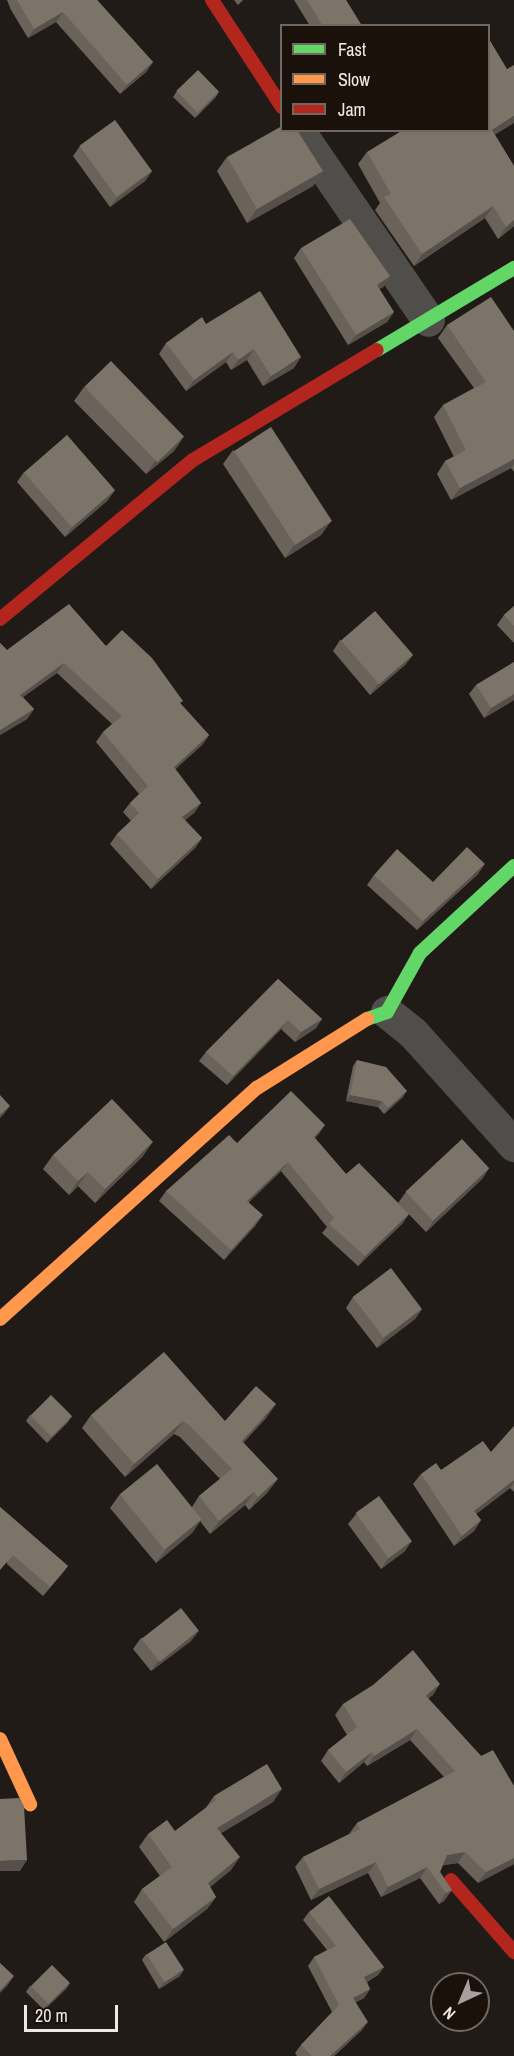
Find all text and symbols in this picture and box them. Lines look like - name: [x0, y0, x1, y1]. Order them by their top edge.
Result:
- legend: [280, 24, 490, 132]
- text: Fast: [338, 37, 366, 62]
- text: Slow: [338, 67, 370, 92]
- text: Jam: [338, 97, 366, 122]
- north arrow: [430, 1972, 490, 2032]
- scale bar: [27, 1993, 122, 2031]
- text: N: [438, 2002, 460, 2025]
- text: 20 m: [35, 2003, 68, 2028]

